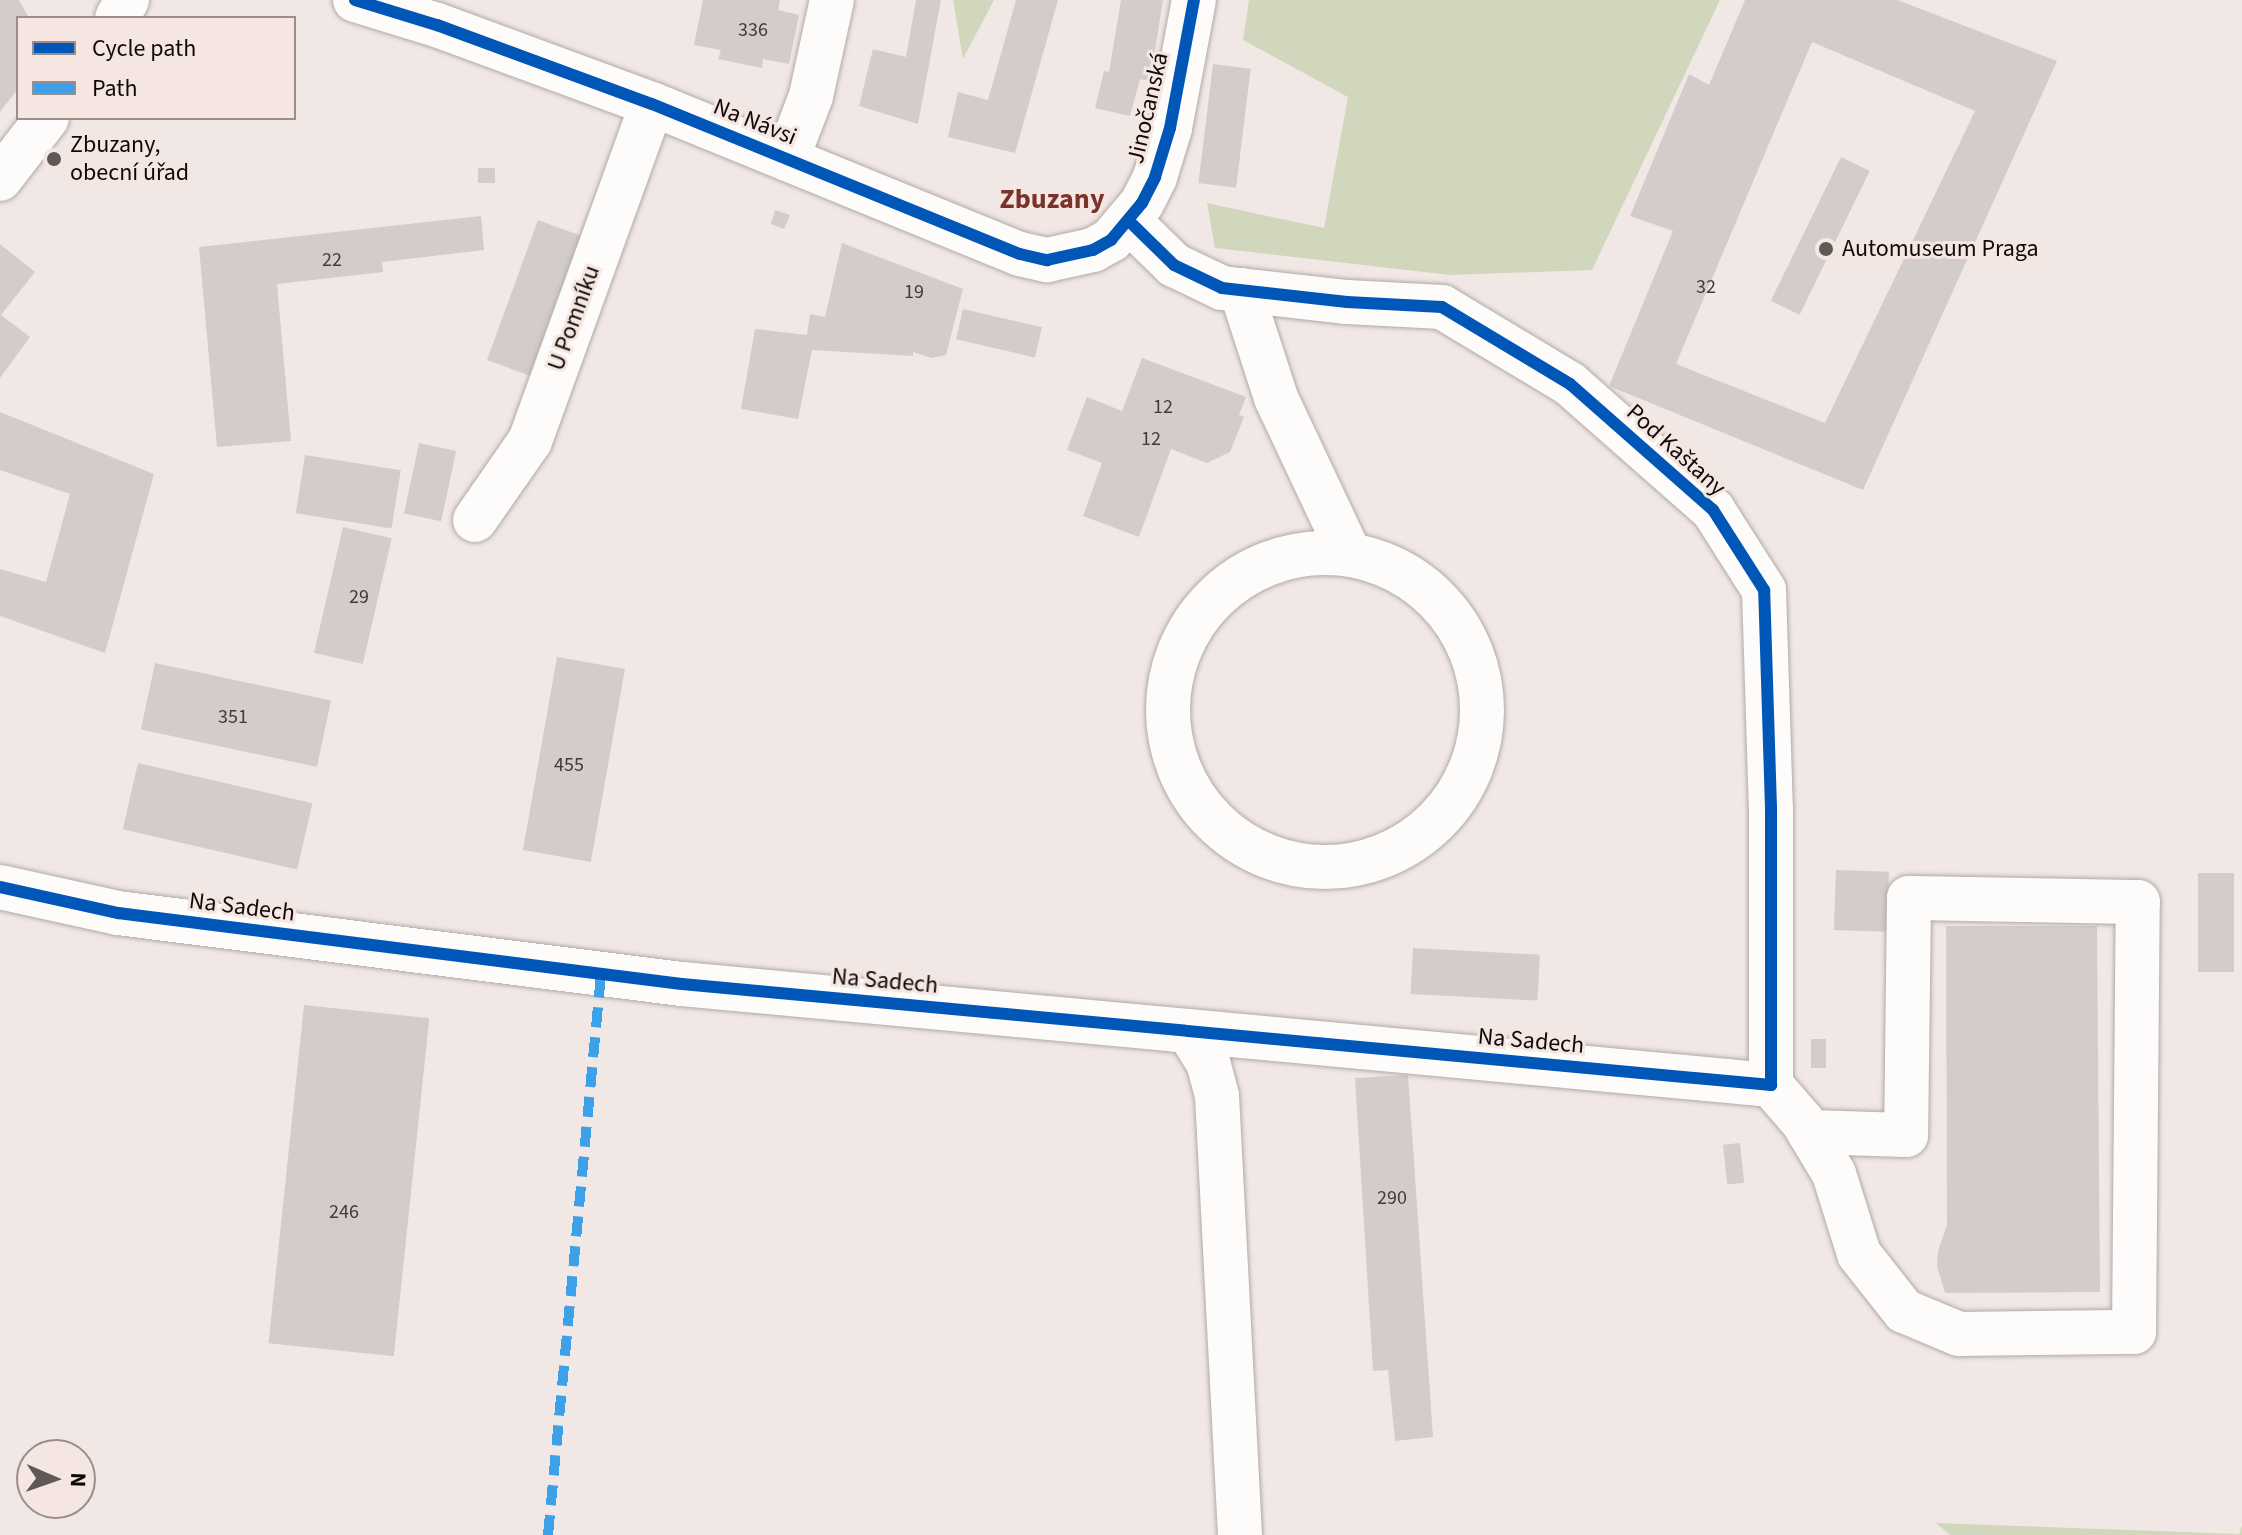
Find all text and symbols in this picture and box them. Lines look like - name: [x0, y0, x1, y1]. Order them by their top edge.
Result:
- legend: [16, 16, 296, 120]
- house number: 336: [738, 18, 768, 42]
- text: Cycle path: [92, 31, 196, 66]
- street label: Jinočanská: [1121, 50, 1175, 166]
- text: Path: [92, 71, 138, 106]
- street label: Na Návsi: [709, 92, 801, 152]
- place label: Zbuzany, obecní úřad: [70, 131, 189, 187]
- marker: Zbuzany, obecní úřad: [45, 150, 63, 168]
- district label: Zbuzany: [1000, 182, 1104, 216]
- place label: Automuseum Praga: [1842, 235, 2039, 263]
- marker: Automuseum Praga: [1817, 240, 1835, 258]
- house number: 22: [322, 248, 342, 272]
- street label: U Pomníku: [542, 261, 606, 375]
- house number: 32: [1696, 275, 1716, 299]
- house number: 19: [904, 280, 924, 304]
- house number: 12: [1153, 395, 1173, 419]
- street label: Pod Kaštany: [1620, 398, 1732, 502]
- house number: 12: [1141, 427, 1161, 451]
- house number: 29: [349, 585, 369, 609]
- house number: 351: [218, 705, 248, 729]
- house number: 455: [554, 753, 584, 777]
- street label: Na Sadech: [187, 886, 297, 928]
- street label: Na Sadech: [831, 962, 939, 1000]
- street label: Na Sadech: [1477, 1022, 1585, 1060]
- house number: 290: [1377, 1186, 1407, 1210]
- house number: 246: [329, 1200, 359, 1224]
- north arrow: [16, 1439, 96, 1519]
- text: N: [62, 1472, 94, 1488]

